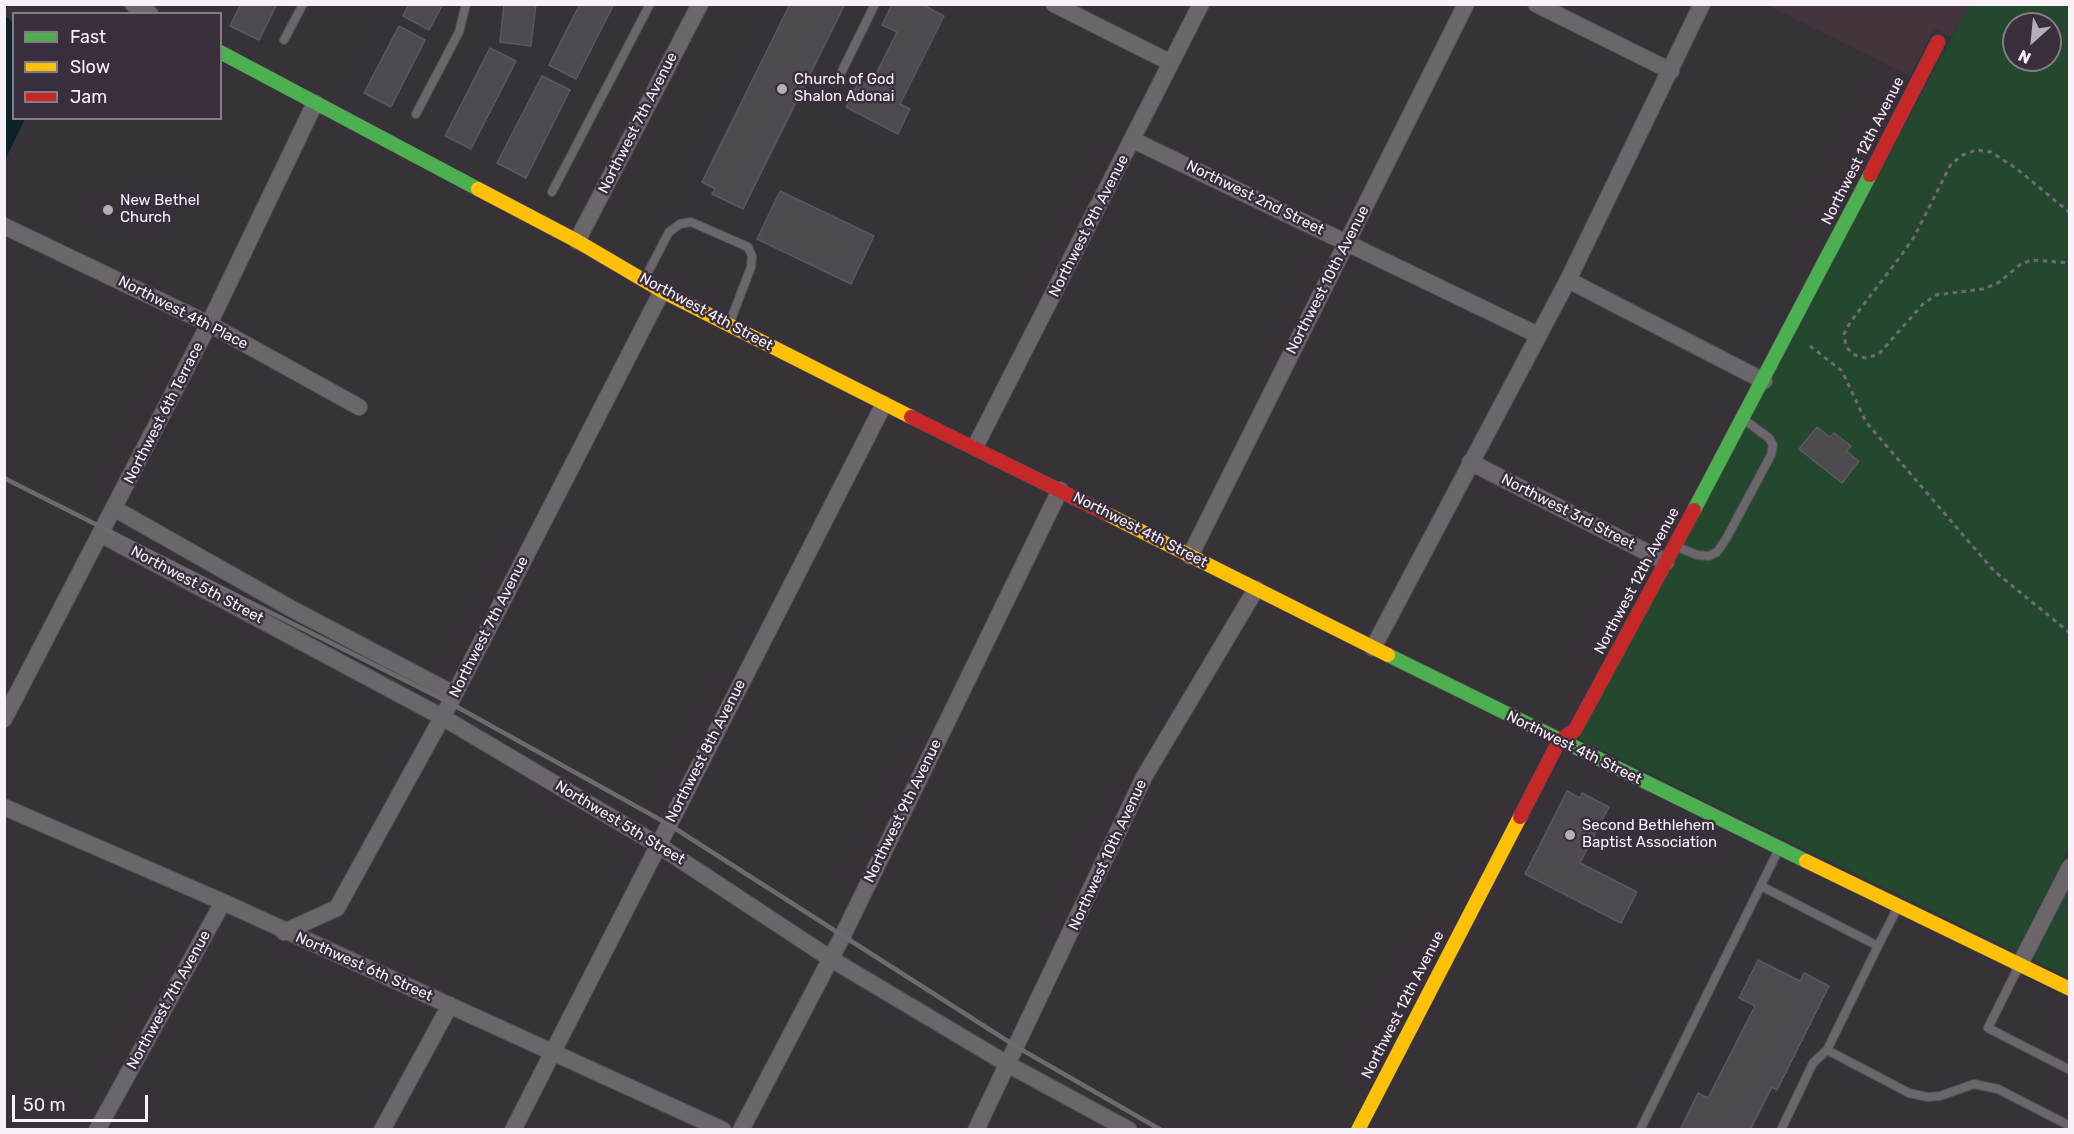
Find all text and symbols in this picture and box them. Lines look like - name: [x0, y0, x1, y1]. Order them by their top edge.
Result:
- legend: [12, 12, 222, 120]
- north arrow: [2002, 12, 2062, 72]
- text: Fast: [70, 26, 106, 48]
- text: N: [2015, 46, 2034, 68]
- street label: Northwest 7th Avenue: [595, 49, 681, 197]
- text: Slow: [70, 56, 110, 78]
- place label: Church of God Shalon Adonai: [794, 71, 895, 106]
- street label: Northwest 12th Avenue: [1818, 74, 1908, 228]
- marker: Church of God Shalon Adonai: [775, 82, 789, 96]
- text: Jam: [70, 86, 107, 108]
- street label: Northwest 9th Avenue: [1045, 152, 1133, 300]
- street label: Northwest 2nd Street: [1183, 157, 1327, 239]
- place label: New Bethel Church: [120, 192, 200, 227]
- marker: New Bethel Church: [101, 203, 115, 217]
- street label: Northwest 10th Avenue: [1283, 203, 1373, 357]
- street label: Northwest 4th Street: [636, 269, 776, 355]
- street label: Northwest 4th Place: [115, 272, 251, 354]
- street label: Northwest 6th Terrace: [120, 339, 208, 487]
- street label: Northwest 3rd Street: [1498, 470, 1638, 554]
- street label: Northwest 4th Street: [1070, 488, 1210, 572]
- street label: Northwest 12th Avenue: [1591, 505, 1683, 657]
- street label: Northwest 5th Street: [127, 542, 267, 628]
- street label: Northwest 7th Avenue: [446, 553, 532, 701]
- street label: Northwest 8th Avenue: [662, 677, 750, 825]
- street label: Northwest 4th Street: [1503, 707, 1645, 789]
- street label: Northwest 9th Avenue: [860, 736, 946, 886]
- street label: Northwest 5th Street: [552, 777, 688, 869]
- street label: Northwest 10th Avenue: [1065, 777, 1151, 933]
- place label: Second Bethlehem Baptist Association: [1582, 817, 1717, 852]
- marker: Second Bethlehem Baptist Association: [1563, 828, 1577, 842]
- street label: Northwest 7th Avenue: [123, 927, 215, 1073]
- street label: Northwest 12th Avenue: [1358, 928, 1448, 1082]
- street label: Northwest 6th Street: [293, 929, 435, 1005]
- scale bar: [15, 1083, 152, 1121]
- text: 50 m: [23, 1094, 66, 1116]

